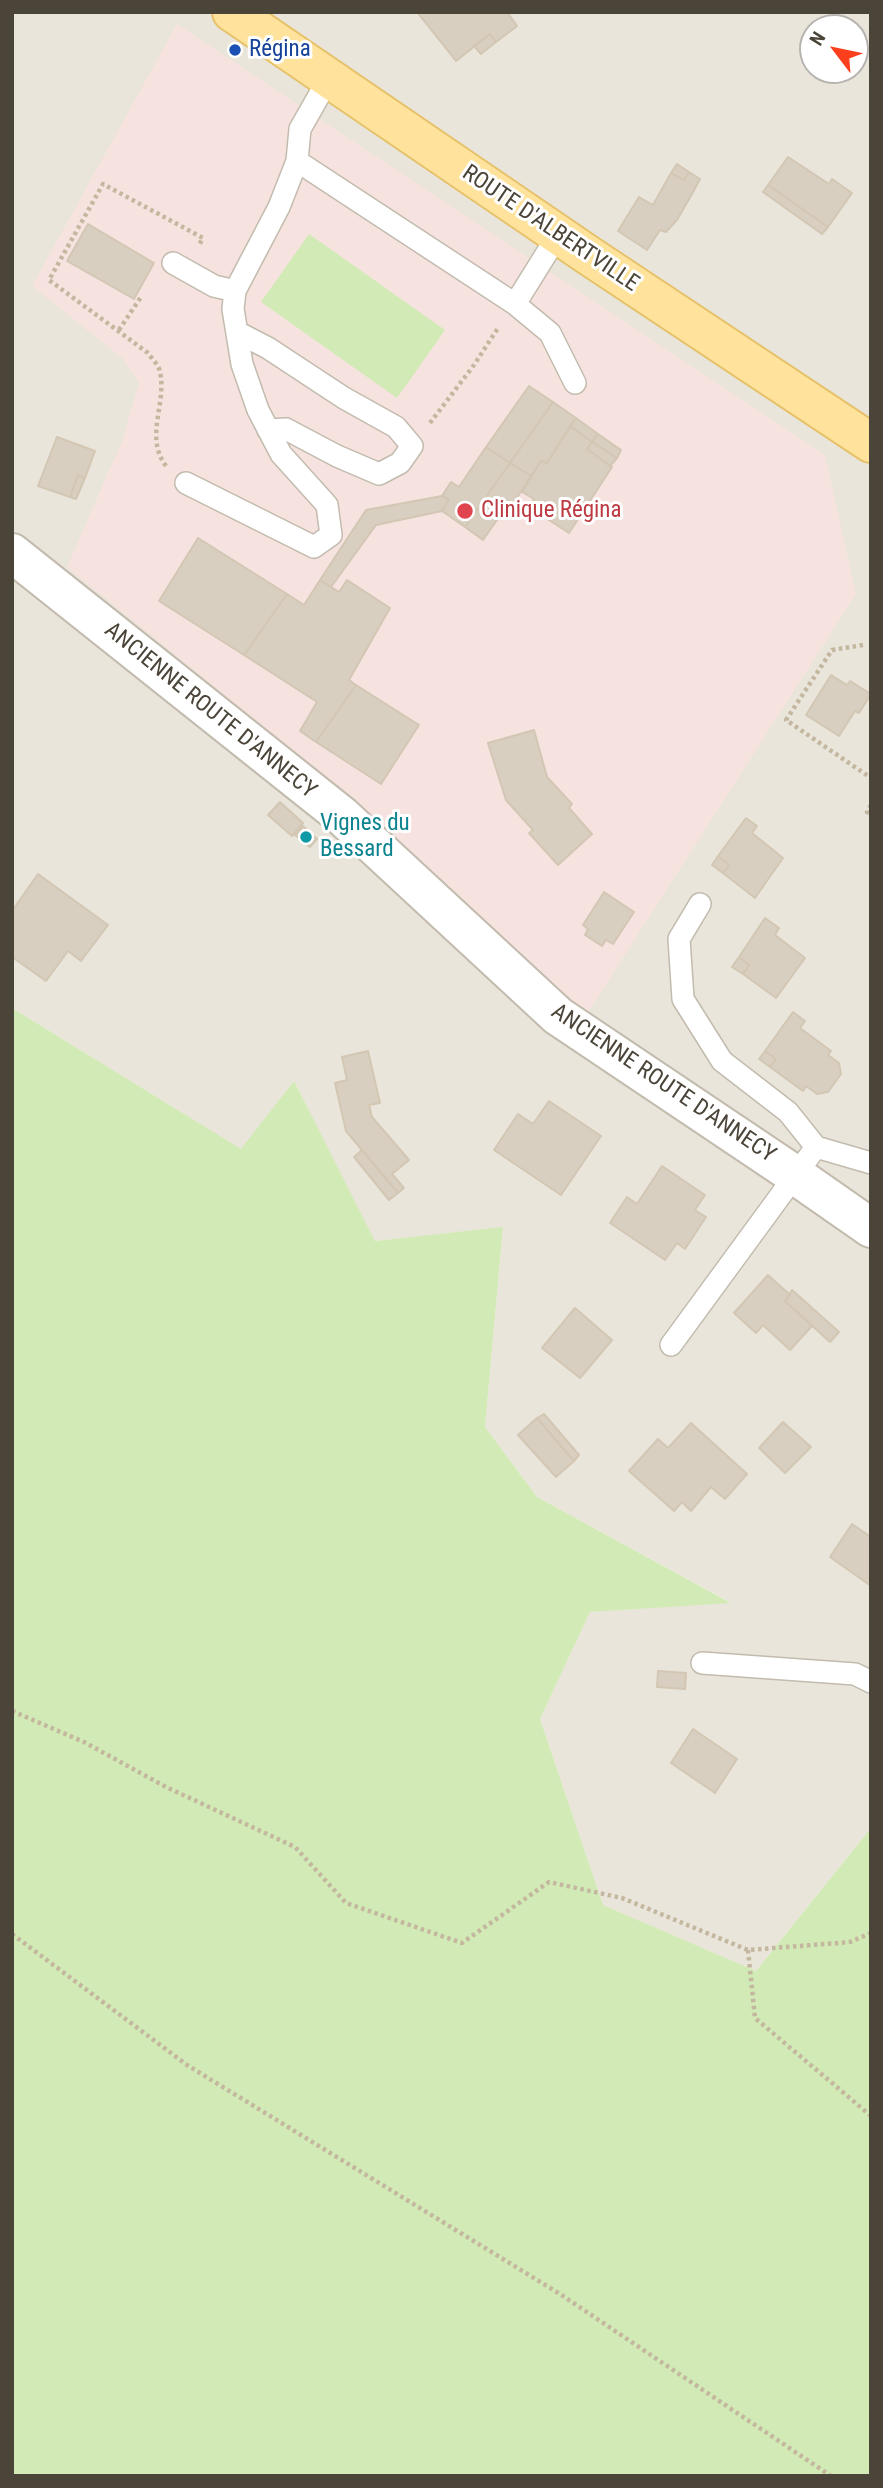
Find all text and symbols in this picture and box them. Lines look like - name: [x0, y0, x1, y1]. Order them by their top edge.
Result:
- north arrow: [799, 14, 869, 84]
- text: N: [805, 28, 830, 50]
- place label: Régina: [249, 36, 311, 64]
- marker: Régina: [227, 42, 243, 58]
- street label: ROUTE D'ALBERTVILLE: [456, 160, 644, 298]
- place label: Clinique Régina: [481, 497, 621, 525]
- marker: Clinique Régina: [455, 501, 475, 521]
- street label: ANCIENNE ROUTE D'ANNECY: [98, 617, 322, 805]
- place label: Vignes du Bessard: [320, 810, 410, 864]
- marker: Vignes du Bessard: [298, 829, 314, 845]
- street label: ANCIENNE ROUTE D'ANNECY: [546, 999, 780, 1169]

